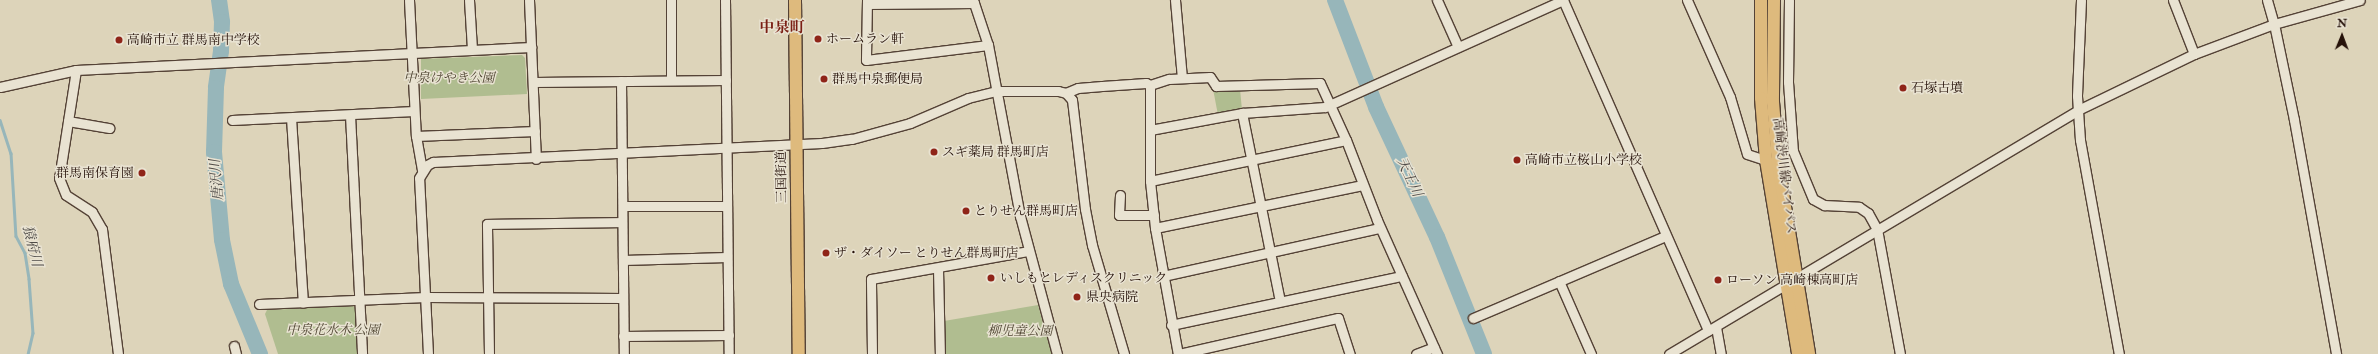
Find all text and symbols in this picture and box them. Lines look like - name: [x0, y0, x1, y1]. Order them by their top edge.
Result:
- north arrow: [2322, 16, 2362, 56]
- text: N: [2337, 17, 2347, 30]
- district label: 中泉町: [760, 19, 804, 37]
- place label: ホームラン軒: [826, 31, 904, 47]
- place label: 高崎市立 群馬南中学校: [127, 32, 260, 48]
- marker: ホームラン軒: [813, 34, 823, 44]
- marker: 高崎市立 群馬南中学校: [114, 35, 124, 45]
- park label: 中泉けやき公園: [404, 70, 494, 86]
- place label: 群馬中泉郵便局: [832, 71, 923, 87]
- marker: 群馬中泉郵便局: [819, 74, 829, 84]
- place label: 石塚古墳: [1911, 80, 1963, 96]
- marker: 石塚古墳: [1898, 83, 1908, 93]
- street label: 高崎渋川線バイパス: [1769, 117, 1799, 235]
- place label: スギ薬局 群馬町店: [942, 144, 1049, 160]
- marker: スギ薬局 群馬町店: [929, 147, 939, 157]
- street label: 三国街道: [774, 151, 790, 203]
- place label: 高崎市立桜山小学校: [1525, 152, 1642, 168]
- water label: 天王川: [1393, 154, 1425, 200]
- marker: 高崎市立桜山小学校: [1512, 155, 1522, 165]
- water label: 唐沢川: [207, 158, 227, 202]
- place label: 群馬南保育園: [56, 165, 134, 181]
- marker: 群馬南保育園: [137, 168, 147, 178]
- place label: とりせん群馬町店: [974, 203, 1078, 219]
- marker: とりせん群馬町店: [961, 206, 971, 216]
- water label: 猿府川: [19, 224, 45, 268]
- place label: ザ・ダイソー とりせん群馬町店: [834, 245, 1019, 261]
- marker: ザ・ダイソー とりせん群馬町店: [821, 248, 831, 258]
- place label: いしもとレディスクリニック: [1000, 270, 1169, 286]
- marker: いしもとレディスクリニック: [985, 272, 997, 284]
- place label: ローソン 高崎棟高町店: [1726, 272, 1859, 288]
- marker: ローソン 高崎棟高町店: [1713, 275, 1723, 285]
- place label: 県央病院: [1086, 289, 1138, 305]
- marker: 県央病院: [1071, 291, 1083, 303]
- park label: 中泉花水木 公園: [286, 322, 380, 338]
- park label: 柳児童公園: [988, 323, 1052, 339]

